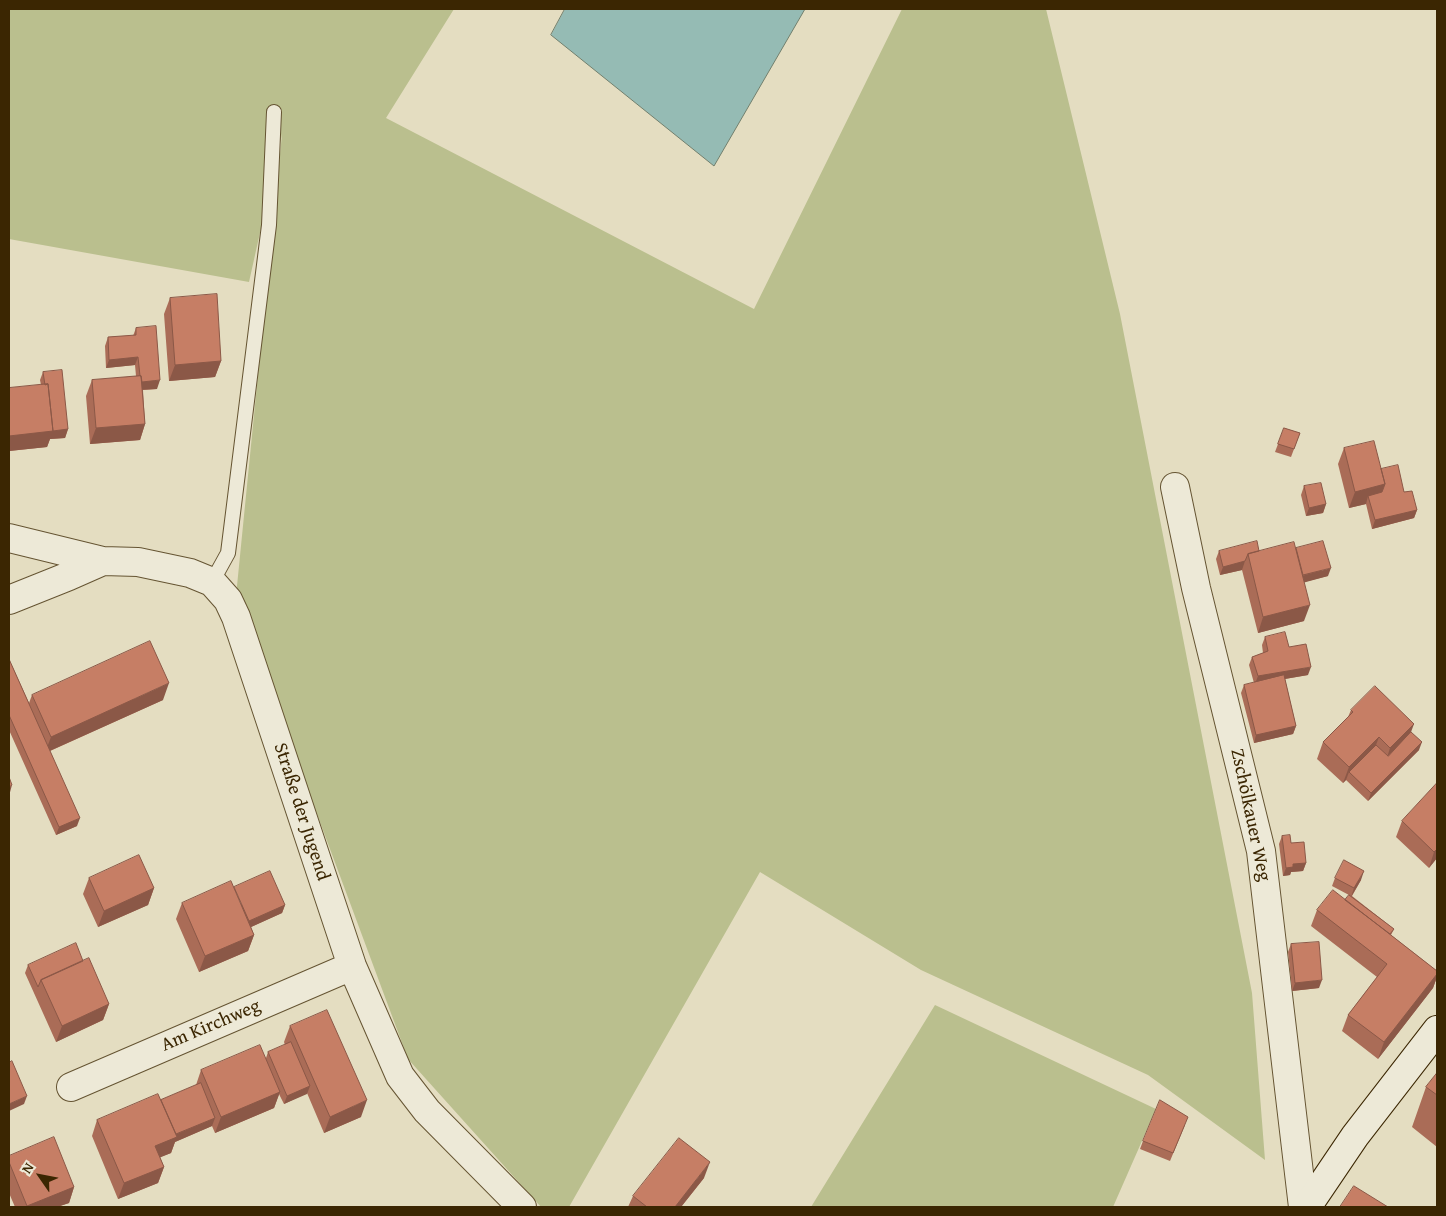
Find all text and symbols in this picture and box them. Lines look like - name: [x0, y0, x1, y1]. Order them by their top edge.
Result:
- street label: Straße der Jugend: [268, 740, 334, 884]
- street label: Zschölkauer Weg: [1225, 747, 1275, 883]
- street label: Am Kirchweg: [158, 995, 264, 1057]
- north arrow: [15, 1151, 65, 1201]
- text: N: [16, 1158, 38, 1177]

